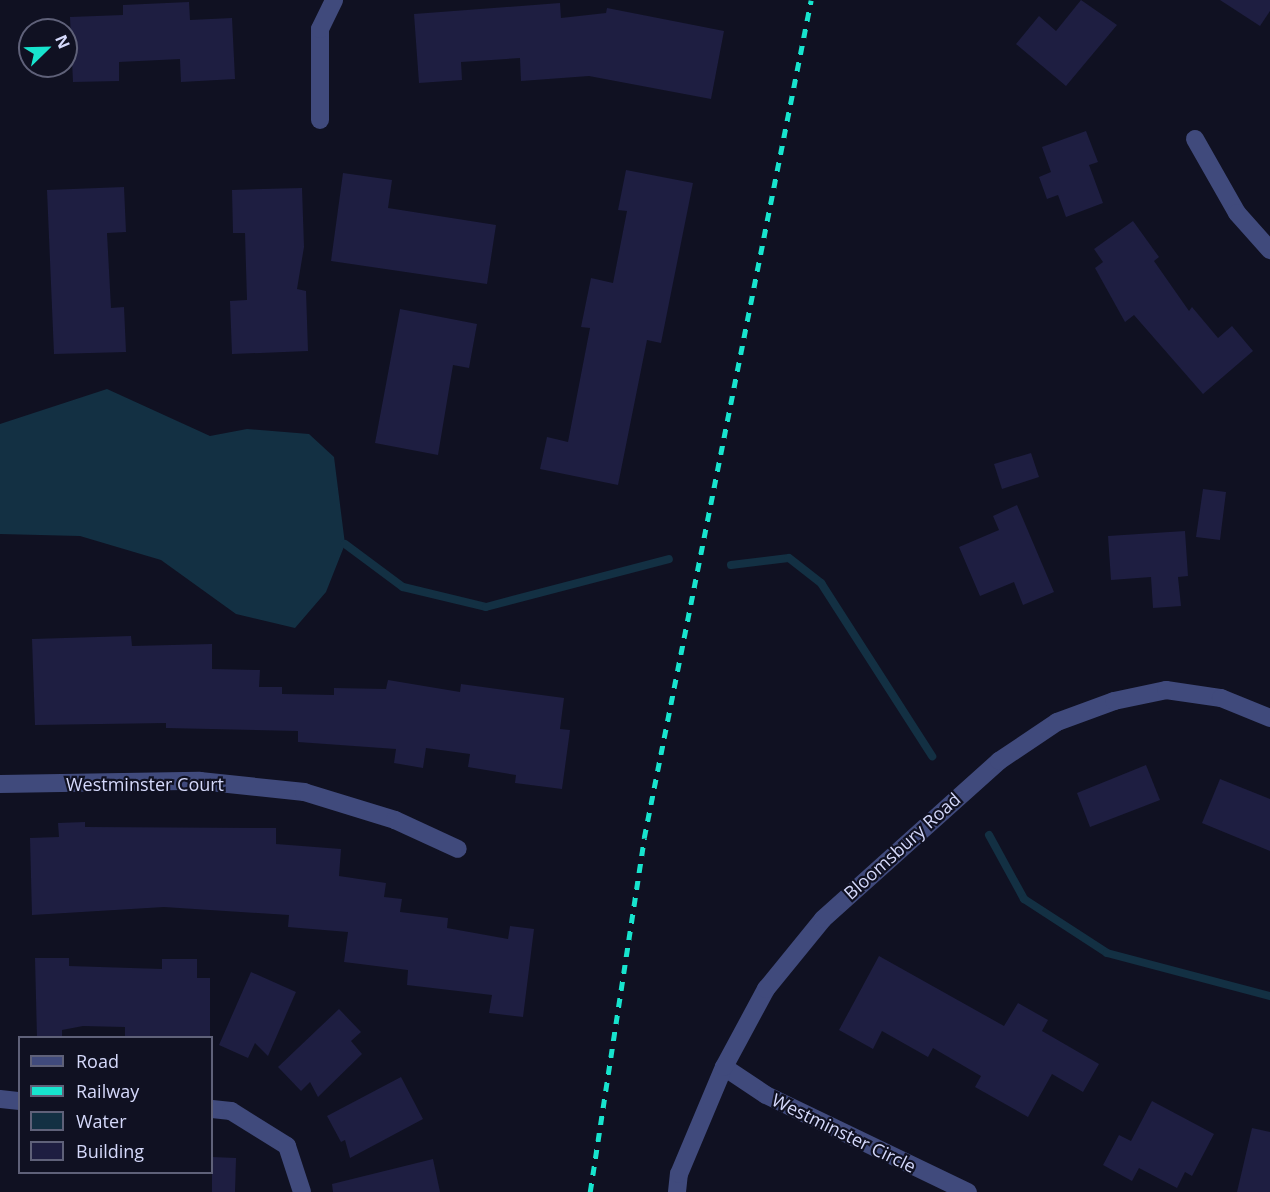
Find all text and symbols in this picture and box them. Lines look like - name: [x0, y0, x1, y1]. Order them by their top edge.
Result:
- north arrow: [18, 18, 78, 78]
- text: N: [50, 31, 75, 52]
- street label: Westminster Court: [66, 773, 224, 795]
- street label: Bloomsbury Road: [839, 788, 965, 904]
- legend: [18, 1036, 213, 1174]
- text: Road: [76, 1049, 119, 1073]
- text: Railway: [76, 1079, 139, 1103]
- street label: Westminster Circle: [768, 1089, 920, 1177]
- text: Water: [76, 1109, 127, 1133]
- text: Building: [76, 1139, 144, 1163]

